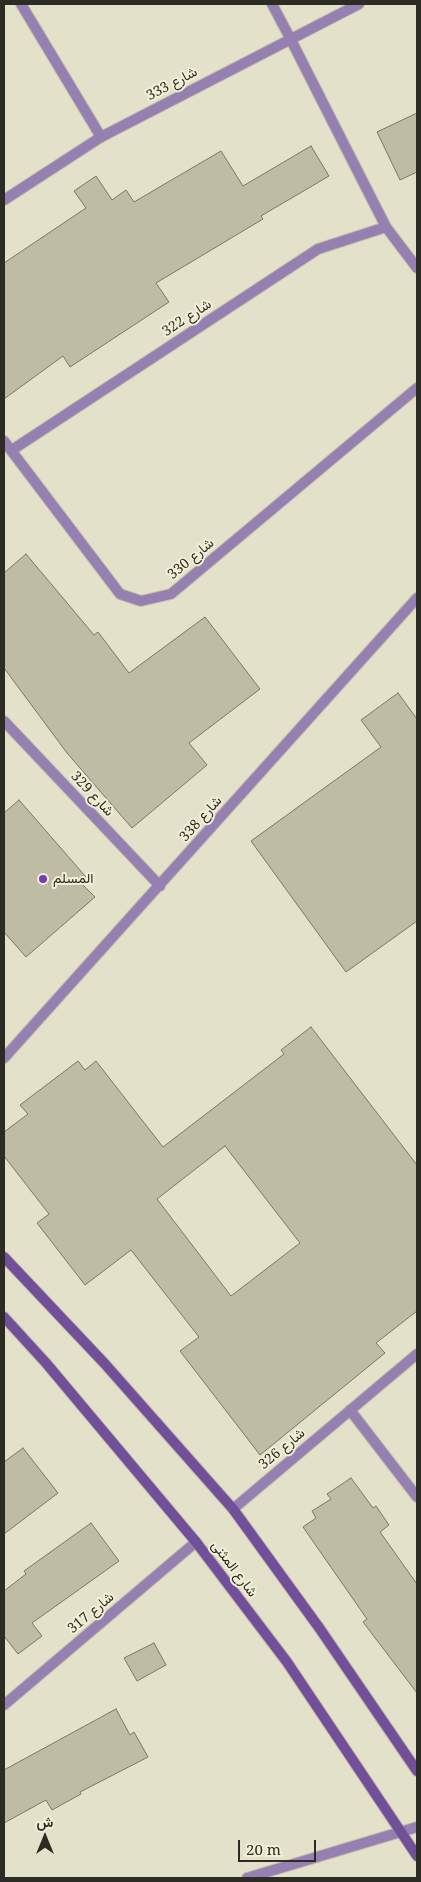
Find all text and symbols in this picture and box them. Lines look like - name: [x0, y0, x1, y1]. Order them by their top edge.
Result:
- street label: شارع 333: [144, 64, 200, 104]
- street label: شارع 322: [159, 296, 215, 340]
- street label: شارع 330: [164, 535, 218, 583]
- street label: شارع 329: [67, 768, 117, 820]
- street label: شارع 338: [176, 793, 226, 845]
- place label: المسلم: [53, 871, 93, 887]
- marker: المسلم: [37, 873, 49, 885]
- street label: شارع 326: [255, 1425, 309, 1473]
- street label: شارع المثنى: [207, 1537, 261, 1601]
- street label: شارع 317: [64, 1589, 118, 1637]
- north arrow: [20, 1812, 70, 1862]
- text: ش: [37, 1812, 53, 1831]
- scale bar: [241, 1830, 318, 1862]
- text: 20 m: [246, 1839, 281, 1859]

